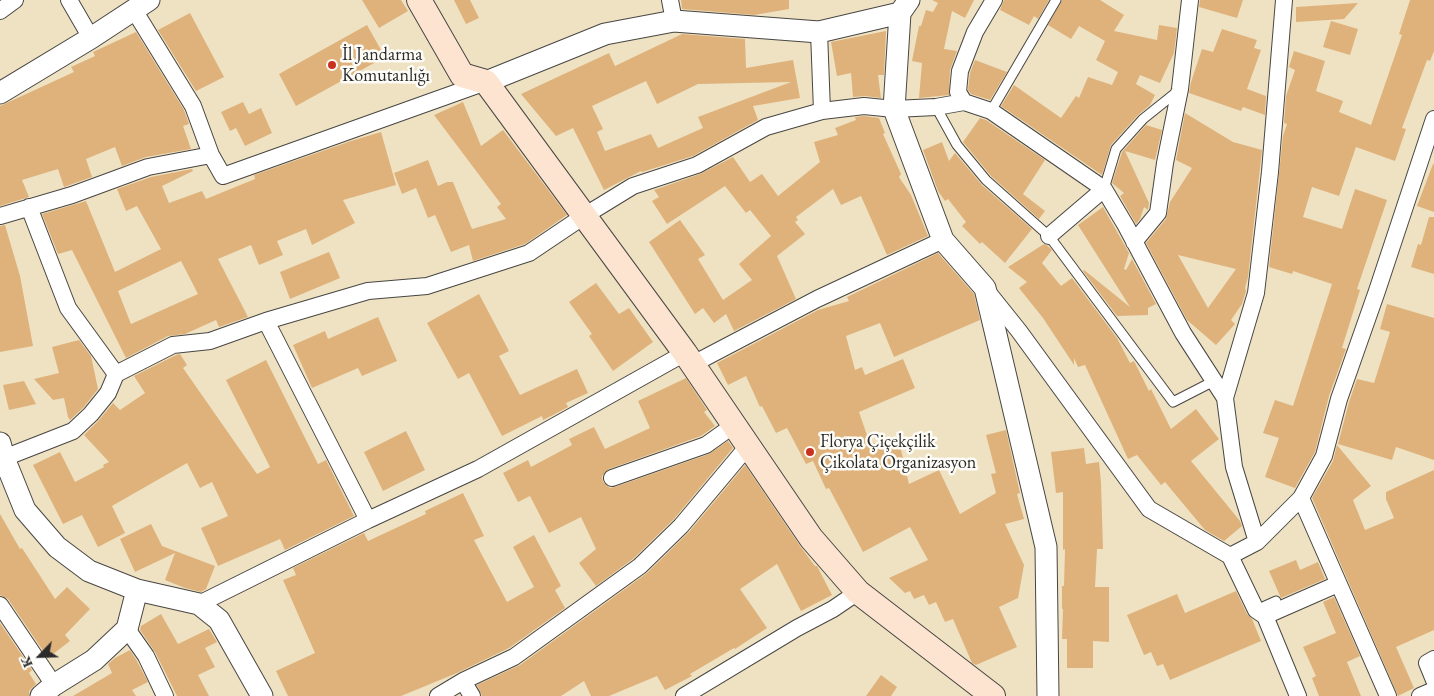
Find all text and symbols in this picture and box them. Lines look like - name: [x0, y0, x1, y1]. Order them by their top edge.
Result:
- place label: İl Jandarma Komutanlığı: [342, 44, 430, 86]
- marker: İl Jandarma Komutanlığı: [326, 59, 338, 71]
- place label: Florya Çiçekçilik Çikolata Organizasyon: [820, 431, 976, 474]
- marker: Florya Çiçekçilik Çikolata Organizasyon: [804, 446, 816, 458]
- north arrow: [15, 631, 65, 681]
- text: K: [16, 654, 37, 671]

